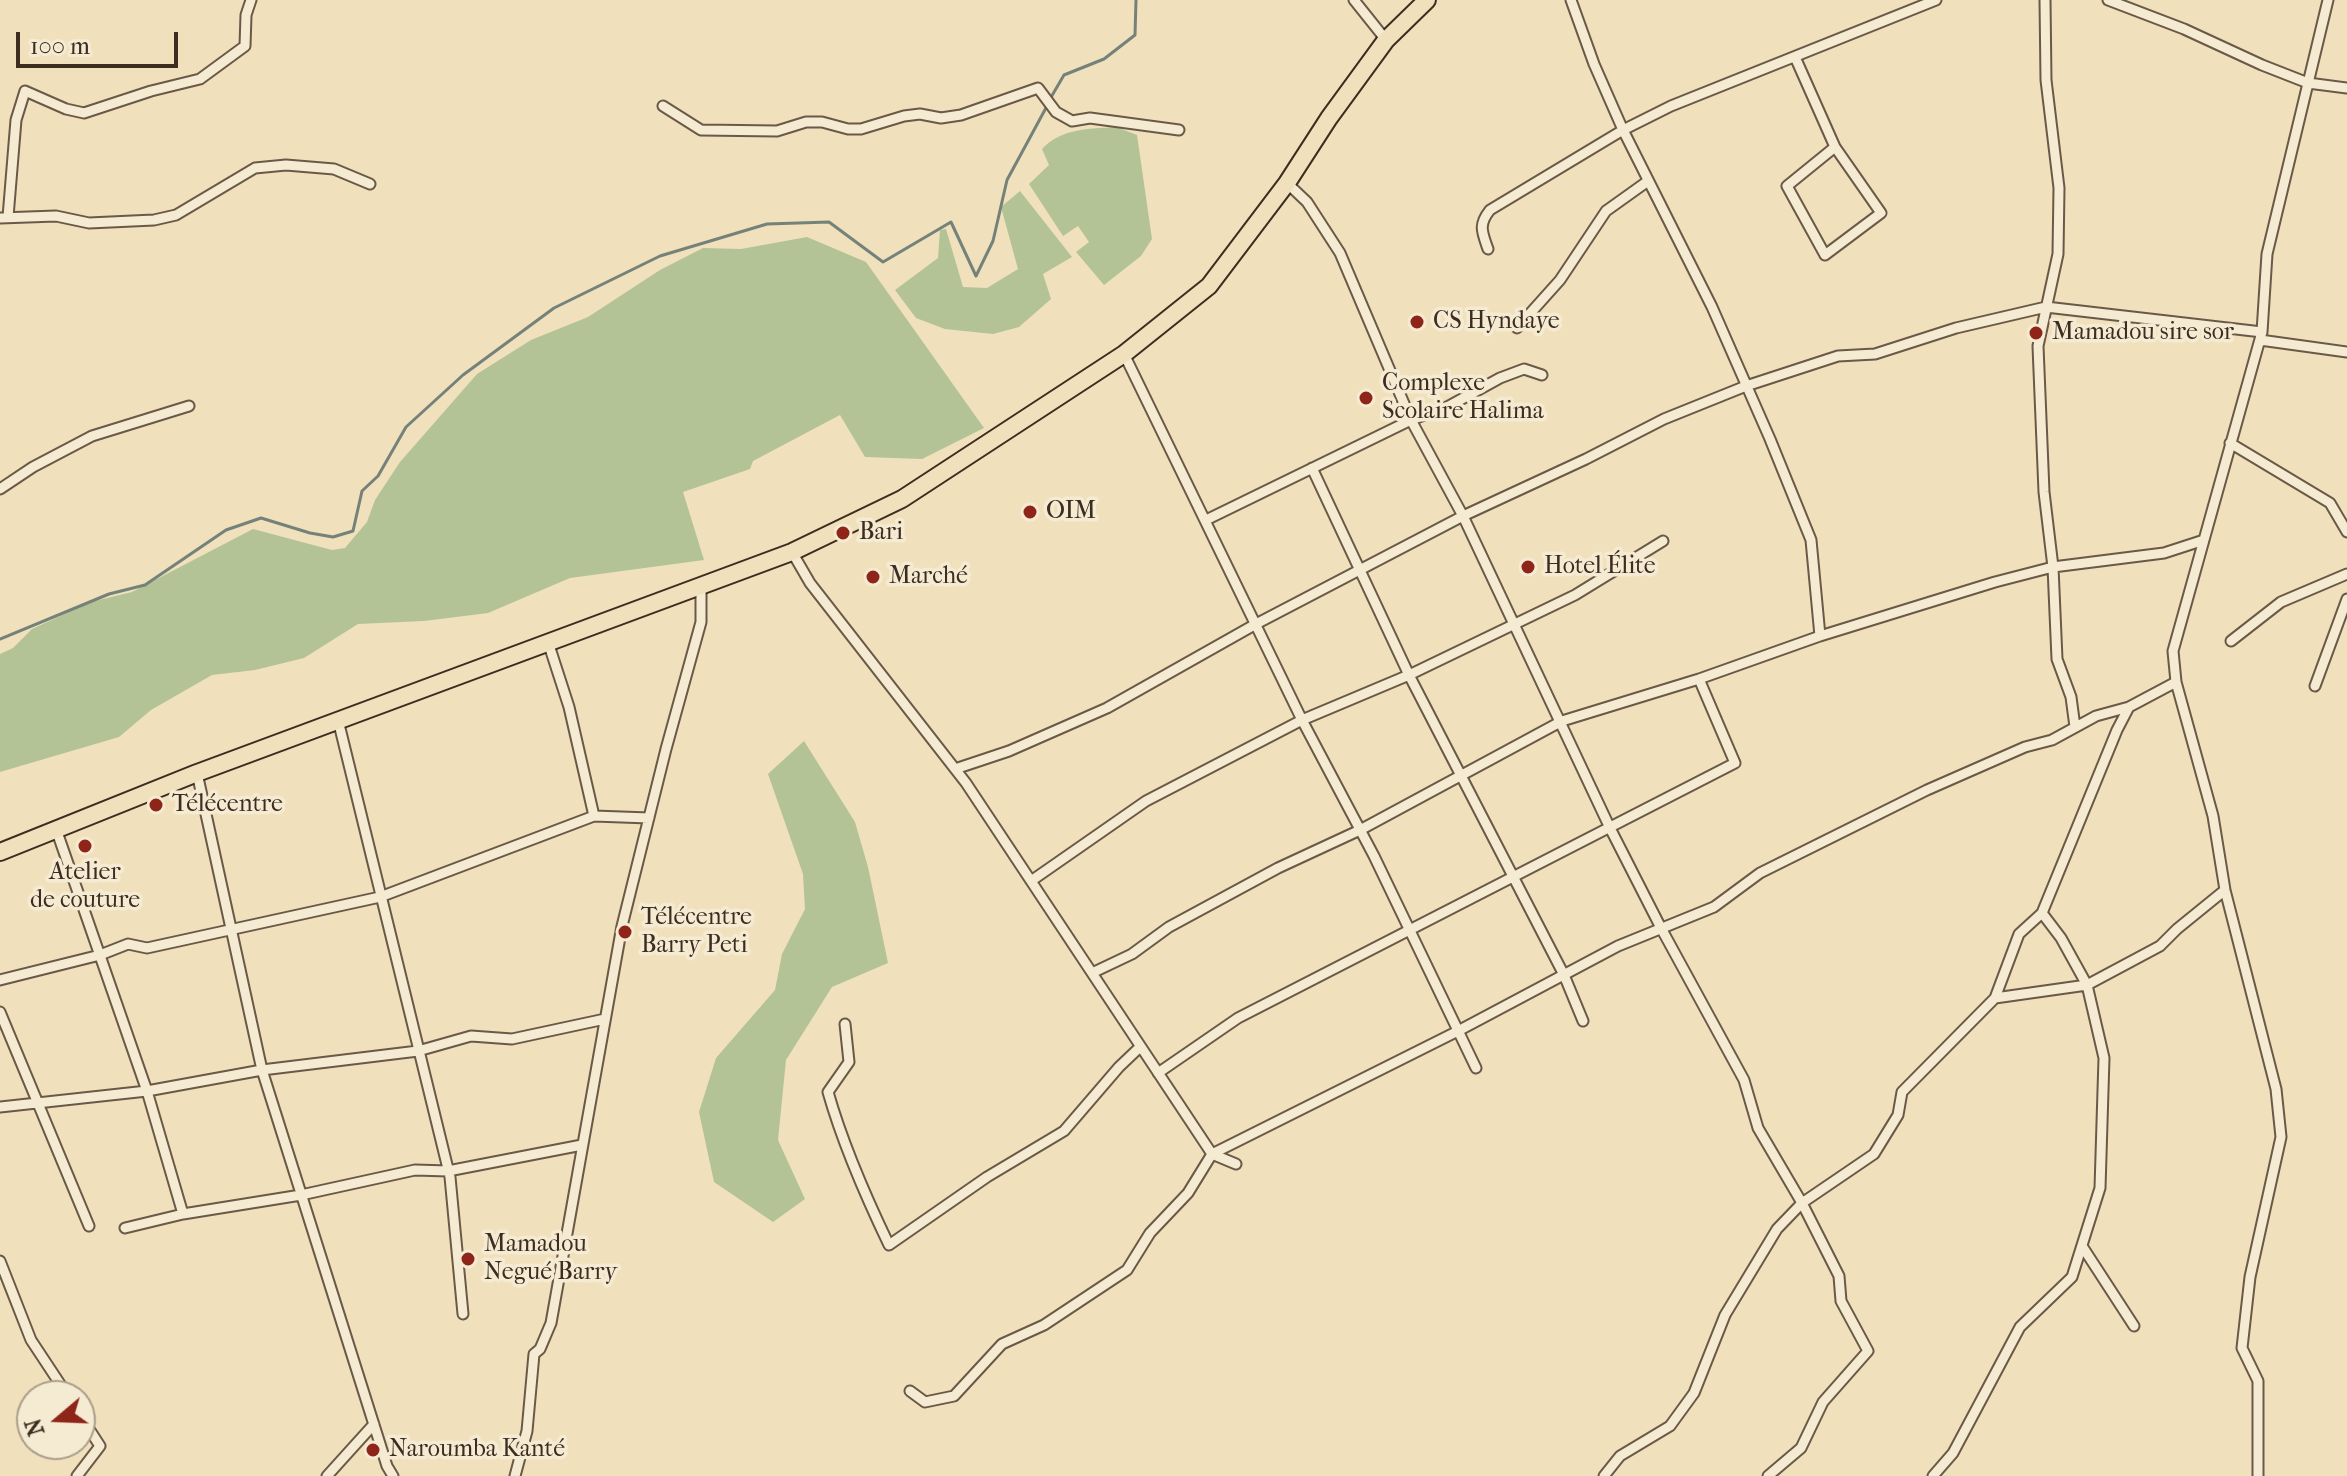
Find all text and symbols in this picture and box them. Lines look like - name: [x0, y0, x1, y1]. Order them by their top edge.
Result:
- scale bar: [20, 16, 182, 66]
- text: 100 m: [30, 32, 90, 60]
- place label: CS Hyndaye: [1433, 308, 1560, 336]
- marker: CS Hyndaye: [1408, 313, 1426, 331]
- place label: Mamadou sire sor: [2052, 319, 2234, 347]
- marker: Mamadou sire sor: [2027, 324, 2045, 342]
- place label: Complexe Scolaire Halima: [1382, 370, 1544, 426]
- marker: Complexe Scolaire Halima: [1357, 389, 1375, 407]
- place label: OIM: [1046, 498, 1096, 526]
- marker: OIM: [1021, 503, 1039, 521]
- place label: Bari: [859, 519, 903, 547]
- marker: Bari: [834, 524, 852, 542]
- place label: Hotel Élite: [1544, 553, 1656, 581]
- marker: Hotel Élite: [1519, 558, 1537, 576]
- place label: Marché: [889, 563, 968, 591]
- marker: Marché: [864, 568, 882, 586]
- place label: Télécentre: [172, 791, 283, 819]
- marker: Télécentre: [147, 796, 165, 814]
- marker: Atelier de couture: [76, 837, 94, 855]
- place label: Atelier de couture: [30, 859, 140, 915]
- place label: Télécentre Barry Peti: [641, 904, 752, 960]
- marker: Télécentre Barry Peti: [616, 923, 634, 941]
- place label: Mamadou Negué Barry: [484, 1231, 617, 1287]
- marker: Mamadou Negué Barry: [459, 1250, 477, 1268]
- north arrow: [16, 1380, 96, 1460]
- text: N: [20, 1415, 50, 1439]
- place label: Naroumba Kanté: [389, 1436, 565, 1464]
- marker: Naroumba Kanté: [364, 1441, 382, 1459]

